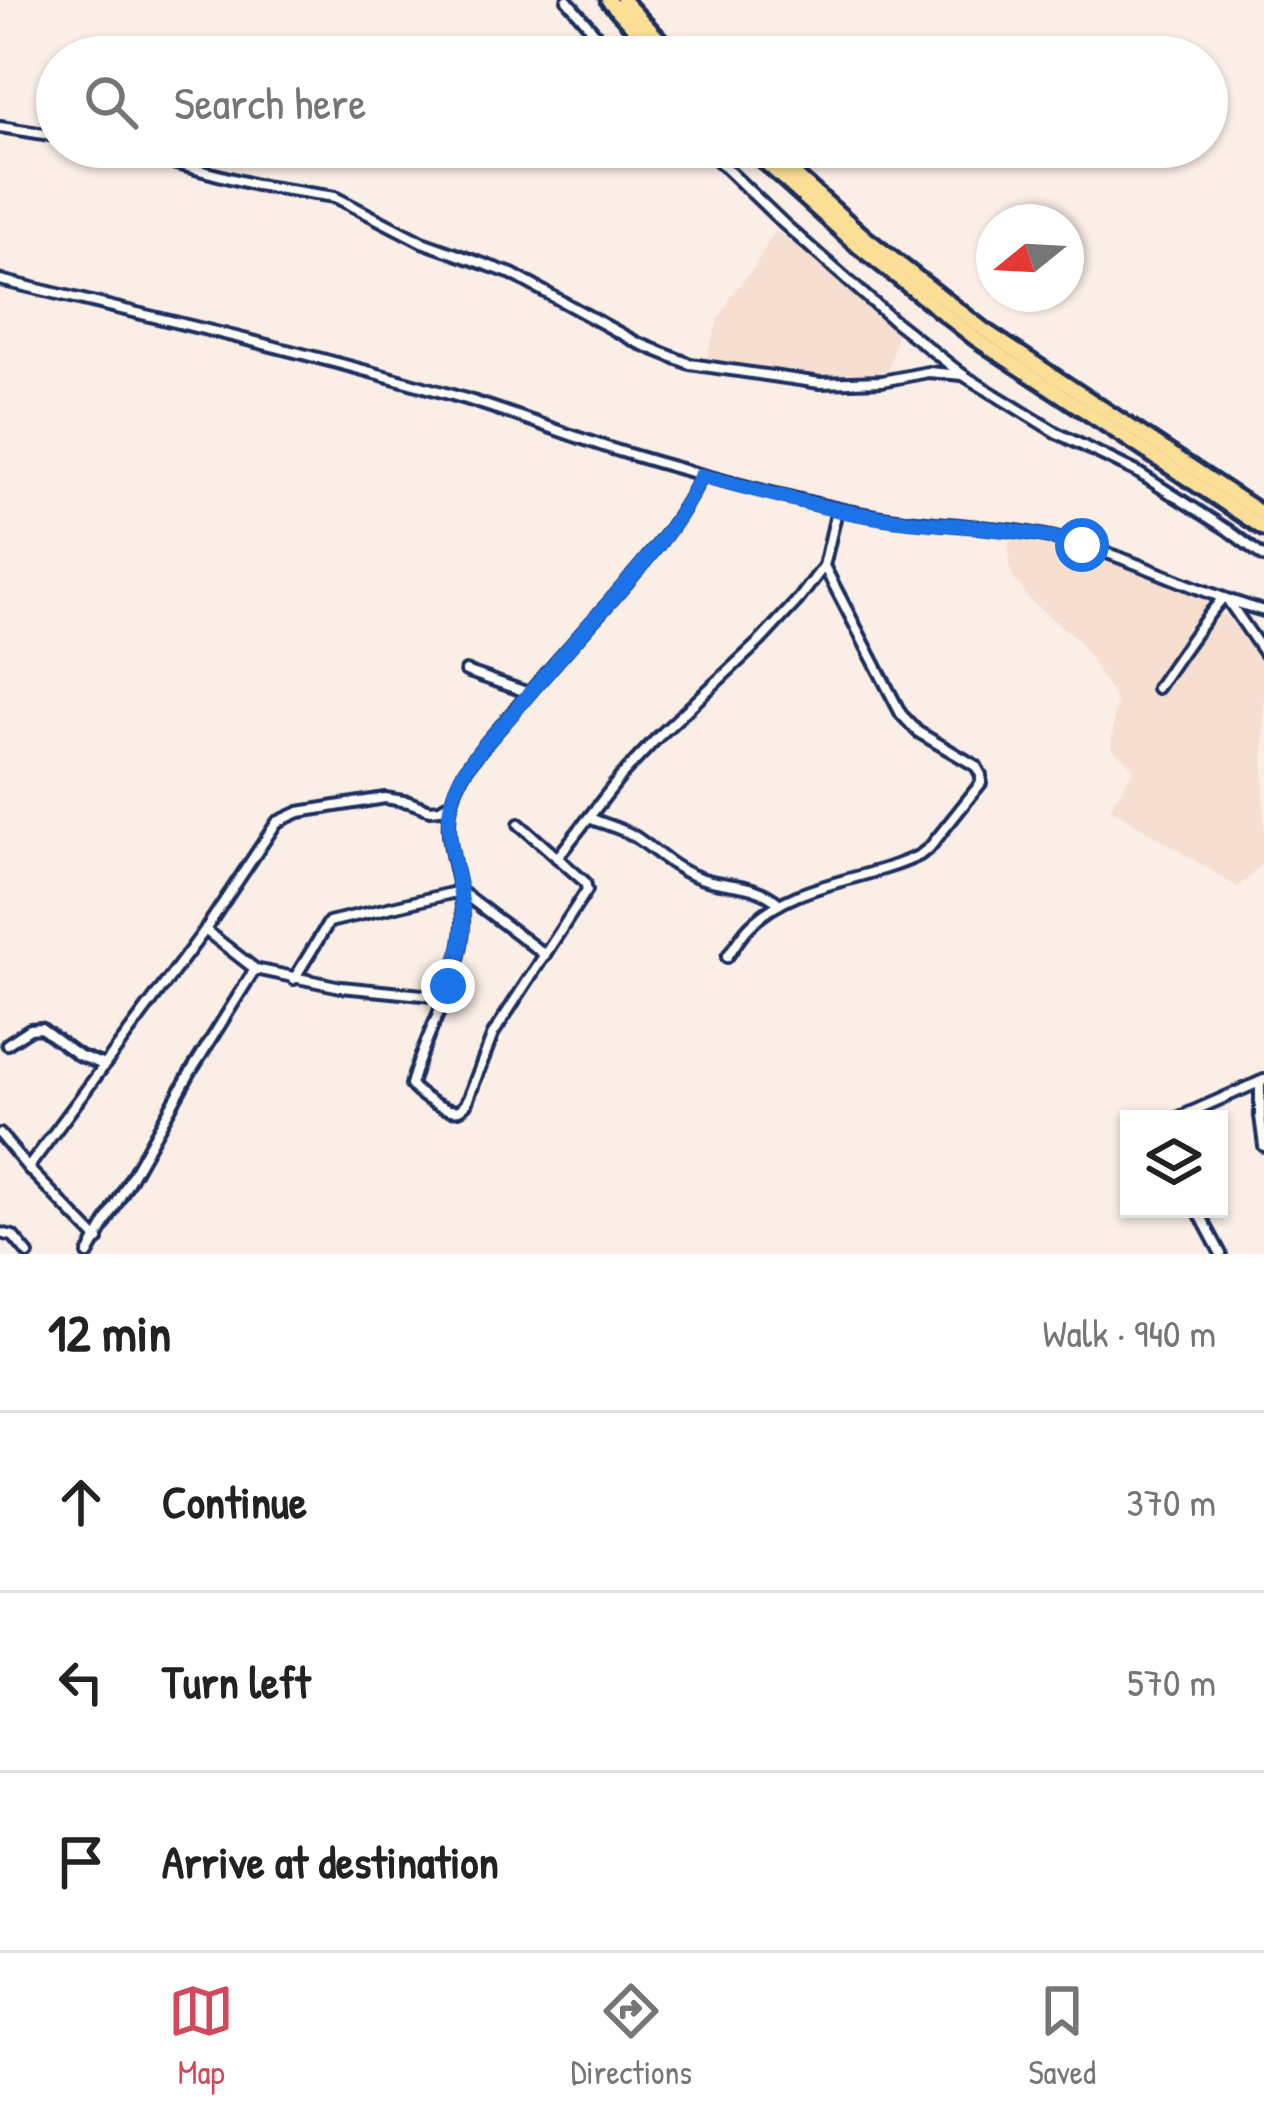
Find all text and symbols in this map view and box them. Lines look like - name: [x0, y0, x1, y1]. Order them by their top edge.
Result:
- search box: [36, 36, 1228, 168]
- icon: search: [78, 69, 144, 135]
- text: Search here: [174, 72, 366, 133]
- north arrow: [976, 204, 1084, 312]
- route start: [1055, 518, 1109, 572]
- route end: [421, 959, 475, 1013]
- map controls: [1120, 1110, 1228, 1218]
- button: layers: [1120, 1110, 1228, 1218]
- text: 12 min: [48, 1298, 171, 1367]
- text: Walk · 940 m: [1042, 1306, 1216, 1359]
- icon: ahead: [48, 1469, 114, 1535]
- text: Continue: [162, 1471, 307, 1532]
- text: 370 m: [1126, 1475, 1216, 1528]
- icon: left: [48, 1649, 114, 1715]
- text: Turn left: [162, 1651, 311, 1712]
- text: 570 m: [1127, 1655, 1216, 1708]
- icon: arrive: [48, 1829, 114, 1895]
- text: Arrive at destination: [162, 1831, 499, 1892]
- tab: Map: [168, 1978, 234, 2094]
- tab: Directions: [571, 1978, 692, 2094]
- tab: Saved: [1028, 1978, 1096, 2094]

